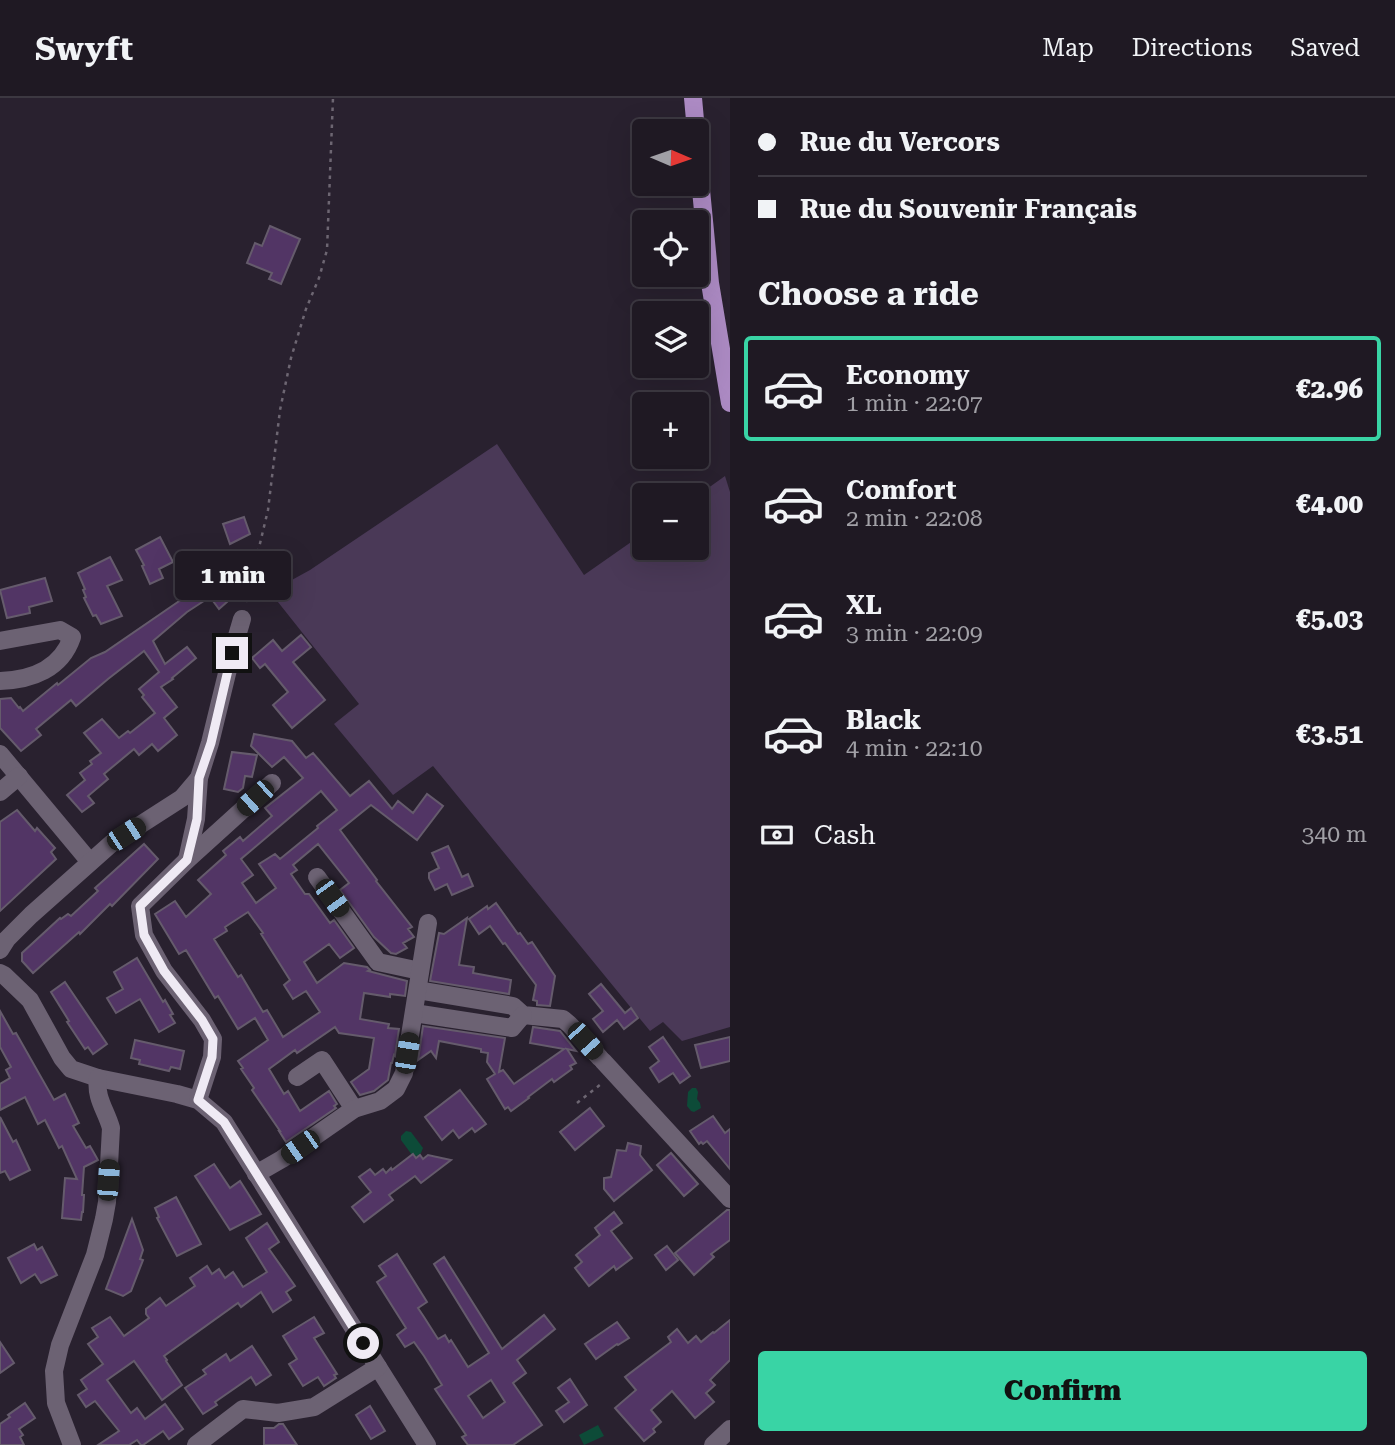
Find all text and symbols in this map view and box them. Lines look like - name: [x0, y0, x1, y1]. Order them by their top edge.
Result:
- text: Swyft: [35, 29, 133, 68]
- text: Map: [1042, 34, 1094, 62]
- text: Directions: [1132, 34, 1252, 62]
- text: Saved: [1290, 34, 1360, 62]
- north arrow: [632, 119, 709, 196]
- map controls: [632, 119, 709, 560]
- text: Rue du Vercors: [800, 127, 1000, 157]
- text: Rue du Souvenir Français: [800, 194, 1137, 224]
- button: locate: [632, 210, 709, 287]
- text: Choose a ride: [758, 275, 979, 313]
- button: layers: [632, 301, 709, 378]
- icon: car: [762, 357, 825, 420]
- text: Economy: [846, 360, 969, 390]
- text: €2.96: [1296, 374, 1363, 404]
- text: 1 min · 22:07: [846, 390, 983, 417]
- button: +: [632, 392, 709, 469]
- icon: car: [762, 472, 825, 535]
- text: Comfort: [846, 475, 956, 505]
- button: −: [632, 483, 709, 560]
- text: €4.00: [1296, 489, 1363, 519]
- text: 2 min · 22:08: [846, 505, 983, 532]
- callout: 1 min: [174, 552, 290, 601]
- text: 1 min: [201, 562, 265, 589]
- icon: car: [762, 587, 825, 650]
- text: XL: [846, 590, 882, 620]
- text: €5.03: [1296, 604, 1363, 634]
- text: 3 min · 22:09: [846, 620, 983, 647]
- route end: [216, 637, 248, 669]
- icon: car: [762, 702, 825, 765]
- text: Black: [846, 705, 921, 735]
- text: €3.51: [1296, 719, 1363, 749]
- text: 4 min · 22:10: [846, 735, 983, 762]
- car: [233, 776, 278, 820]
- car: [103, 814, 150, 854]
- icon: cash: [758, 816, 796, 854]
- text: Cash: [814, 820, 876, 850]
- text: 340 m: [1302, 821, 1367, 848]
- car: [312, 875, 353, 921]
- car: [564, 1018, 607, 1064]
- car: [394, 1031, 421, 1075]
- car: [277, 1126, 324, 1168]
- car: [97, 1158, 120, 1202]
- route start: [347, 1327, 379, 1359]
- button: Confirm: [758, 1351, 1367, 1431]

